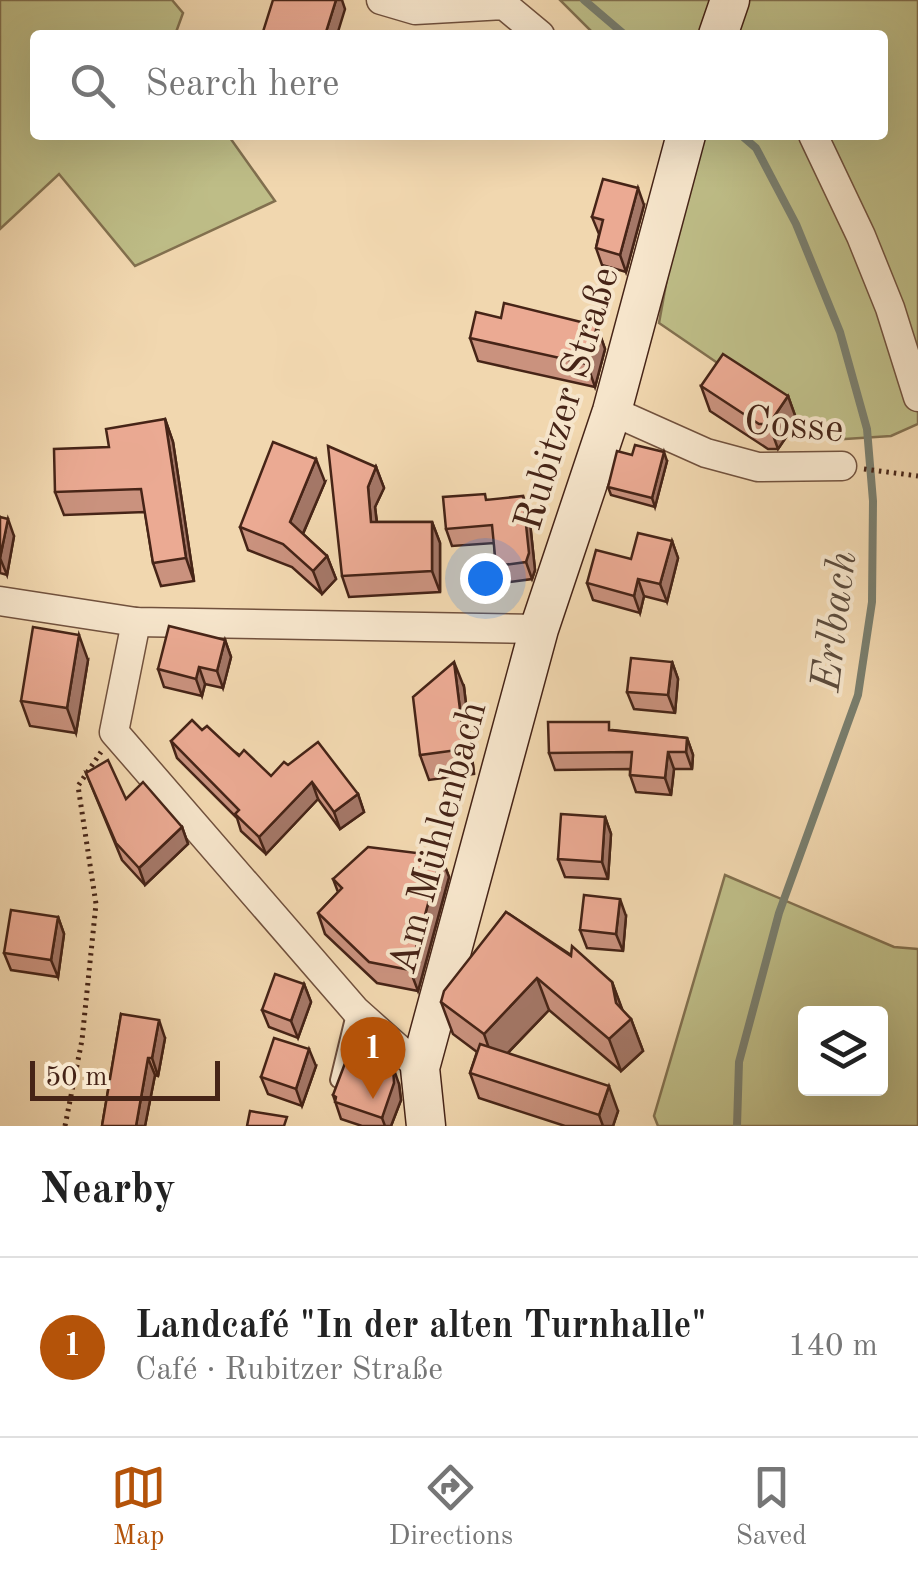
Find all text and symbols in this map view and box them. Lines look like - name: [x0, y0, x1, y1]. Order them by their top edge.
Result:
- search box: [30, 30, 888, 140]
- icon: search: [65, 58, 120, 113]
- text: Search here: [145, 66, 340, 104]
- street label: Rubitzer Straße: [510, 263, 628, 536]
- street label: Cosse: [742, 403, 845, 451]
- water label: Erlbach: [806, 549, 865, 695]
- your location: [460, 553, 511, 604]
- street label: Am Mühlenbach: [384, 697, 495, 979]
- map controls: [798, 1006, 888, 1096]
- button: layers: [798, 1006, 888, 1096]
- pin: 1: [340, 1016, 406, 1099]
- scale bar: [30, 1056, 220, 1100]
- text: 50 m: [45, 1064, 108, 1092]
- text: Nearby: [40, 1170, 176, 1212]
- text: Landcafé "In der alten Turnhalle": [135, 1308, 706, 1346]
- text: 1: [63, 1331, 82, 1363]
- text: 140 m: [788, 1331, 878, 1363]
- text: Café · Rubitzer Straße: [135, 1355, 443, 1387]
- tab: Map: [111, 1460, 166, 1555]
- tab: Directions: [389, 1460, 513, 1555]
- tab: Saved: [735, 1460, 807, 1555]

